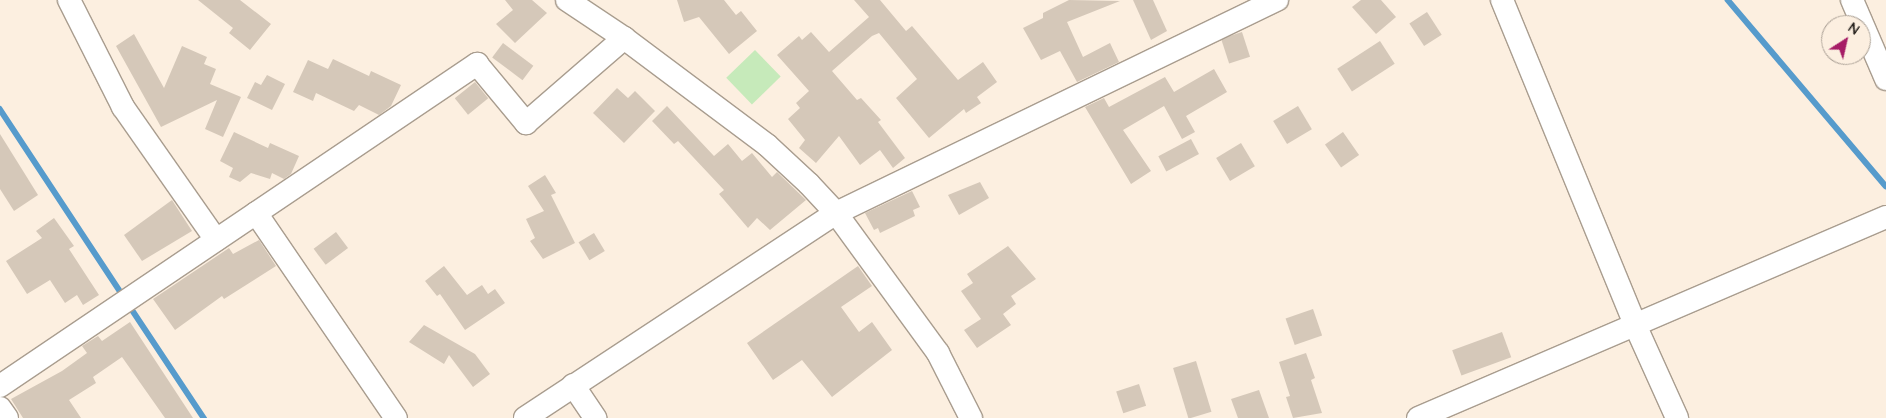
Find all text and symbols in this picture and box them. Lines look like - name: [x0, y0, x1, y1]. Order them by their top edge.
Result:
- north arrow: [1821, 15, 1871, 65]
- text: N: [1845, 18, 1863, 39]

